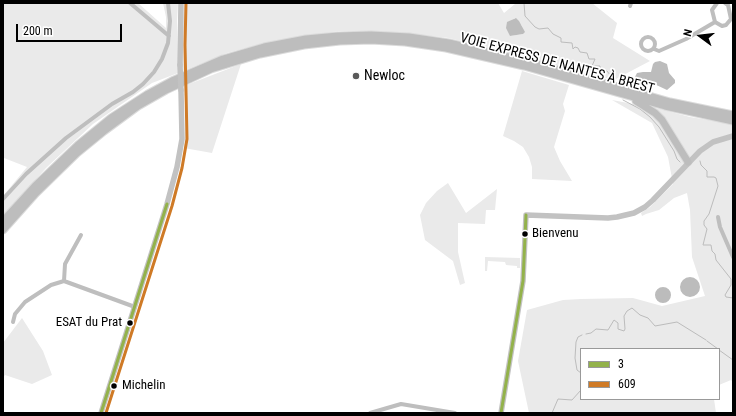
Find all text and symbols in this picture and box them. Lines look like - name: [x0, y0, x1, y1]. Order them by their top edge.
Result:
- scale bar: [18, 16, 124, 42]
- north arrow: [680, 16, 720, 56]
- text: 200 m: [23, 24, 53, 38]
- text: N: [681, 28, 695, 38]
- street label: VOIE EXPRESS DE NANTES À BREST: [458, 30, 656, 98]
- place label: Newloc: [364, 68, 405, 84]
- marker: Newloc: [351, 71, 361, 81]
- place label: Bienvenu: [532, 226, 579, 242]
- marker: Bienvenu: [520, 229, 530, 239]
- place label: ESAT du Prat: [56, 315, 122, 331]
- marker: ESAT du Prat: [125, 318, 135, 328]
- legend: [580, 348, 720, 400]
- text: 3: [618, 357, 624, 371]
- text: 609: [618, 377, 636, 391]
- place label: Michelin: [122, 378, 165, 394]
- marker: Michelin: [109, 381, 119, 391]

